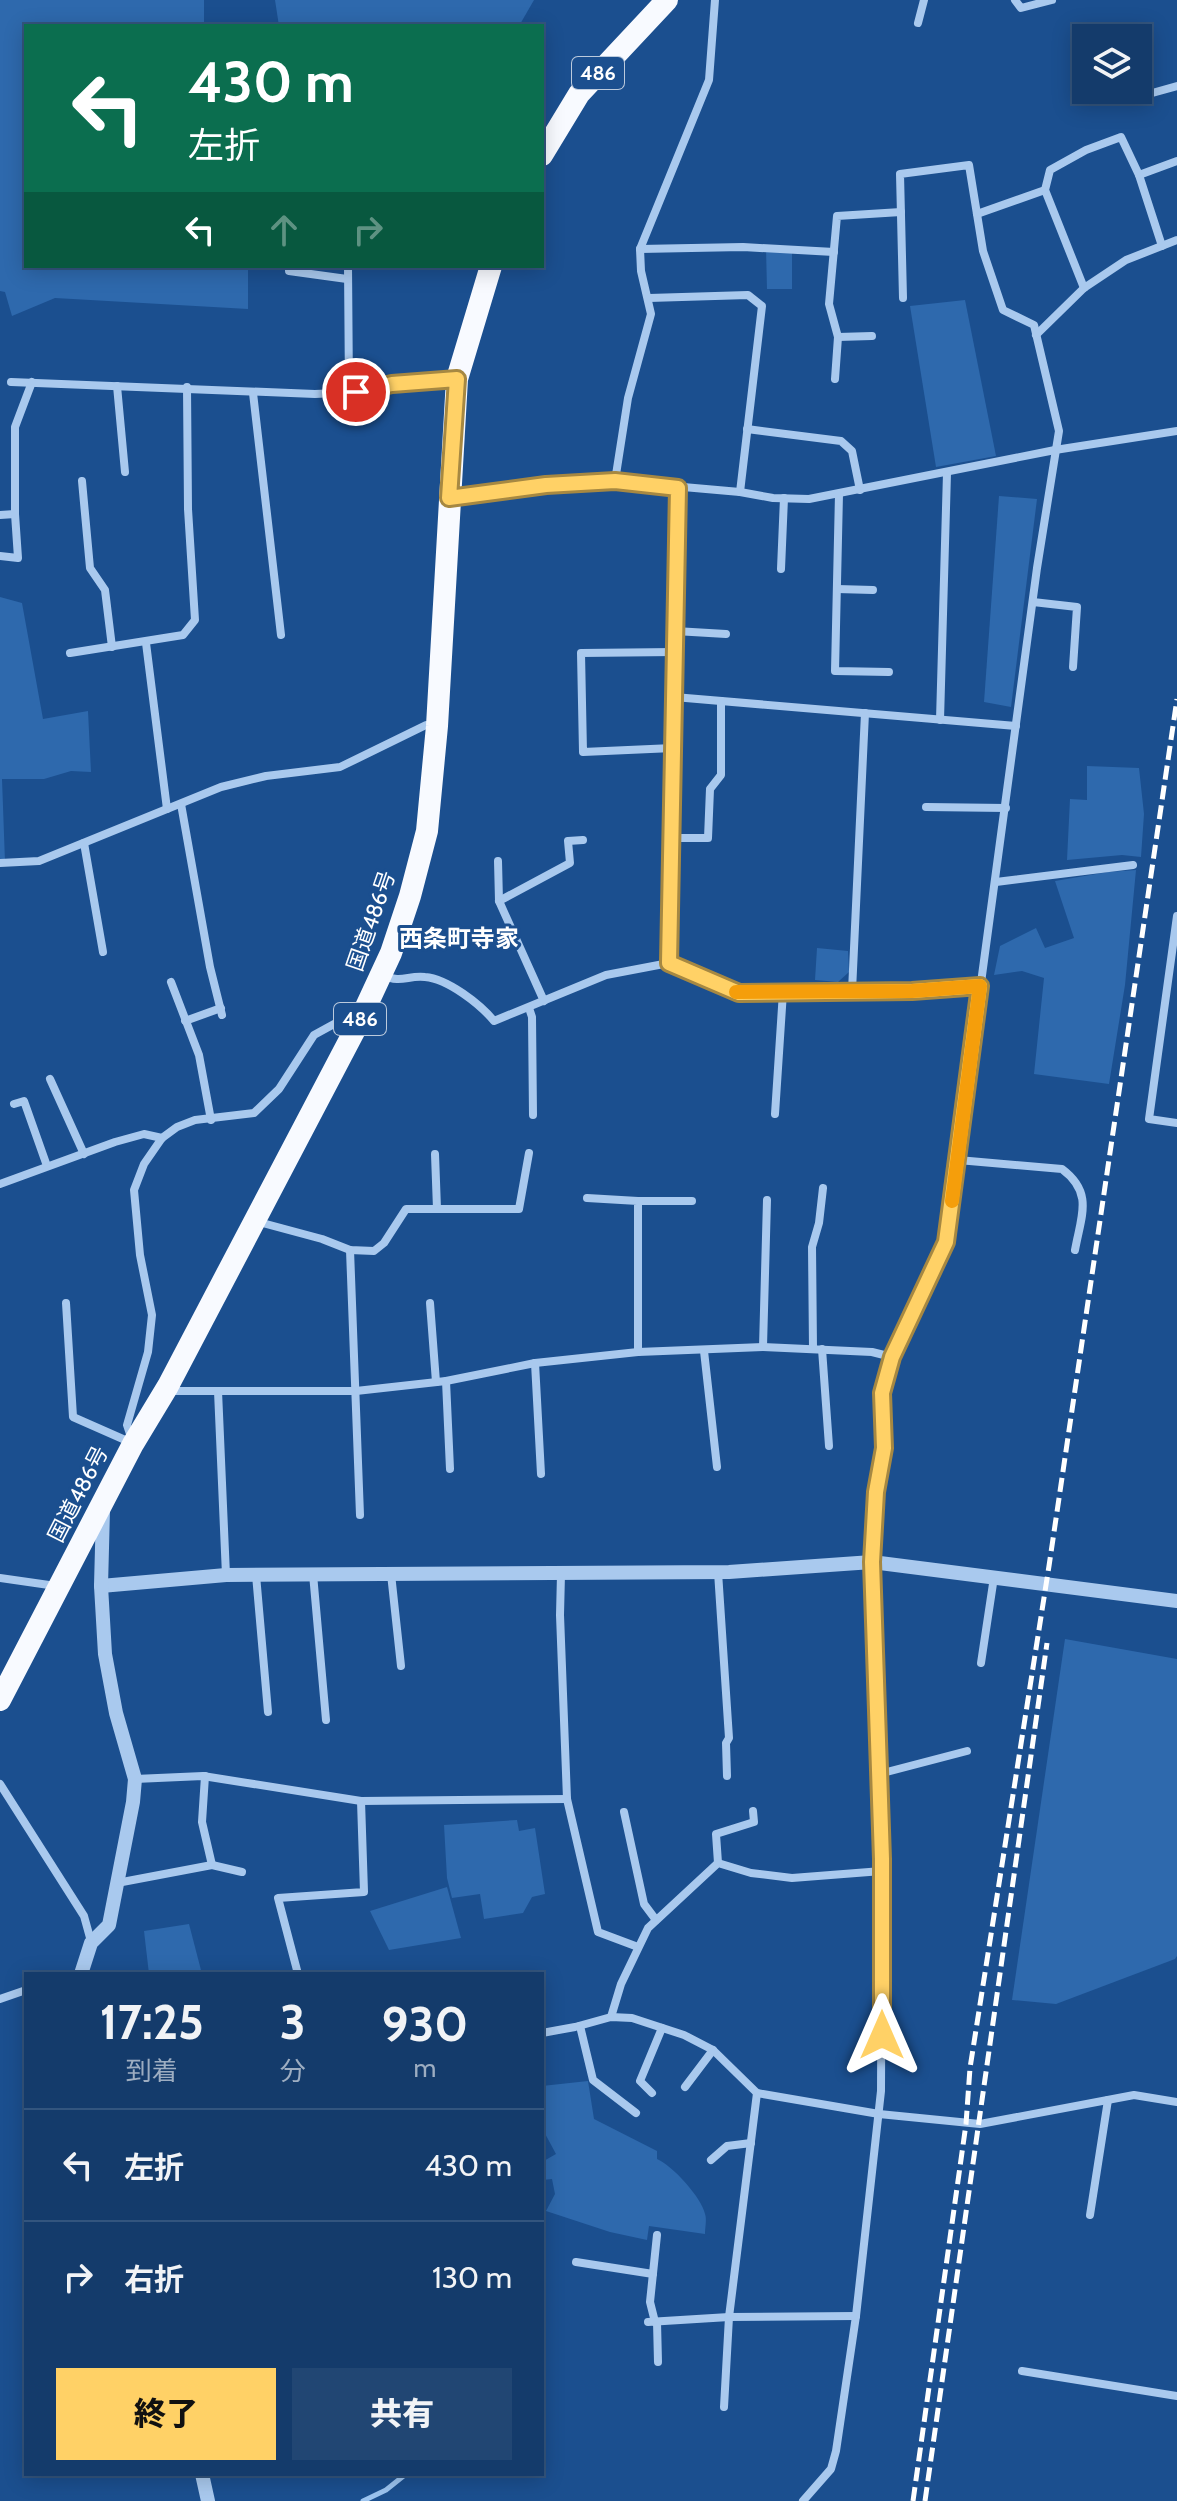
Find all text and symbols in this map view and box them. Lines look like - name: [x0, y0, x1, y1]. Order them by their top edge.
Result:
- map controls: [1072, 24, 1152, 104]
- button: layers: [1072, 24, 1152, 104]
- text: 430 m: [188, 48, 354, 116]
- icon: left: [56, 56, 160, 160]
- road number: 486: [572, 57, 624, 89]
- text: 左折: [188, 123, 260, 167]
- icon: left: [178, 208, 222, 252]
- icon: ahead: [262, 208, 306, 252]
- icon: right: [346, 208, 390, 252]
- pin: [322, 358, 390, 426]
- icon: arrive: [334, 370, 378, 414]
- street label: 国道486号: [341, 867, 401, 975]
- district label: 西条町寺家: [399, 924, 519, 953]
- road number: 486: [334, 1003, 386, 1035]
- street label: 国道486号: [42, 1441, 114, 1547]
- text: 17:25: [100, 1993, 204, 2051]
- text: 3: [280, 1993, 306, 2051]
- position arrow: [840, 1993, 924, 2077]
- text: 930: [381, 1995, 468, 2053]
- text: m: [413, 2052, 436, 2084]
- text: 到着: [126, 2055, 178, 2087]
- text: 分: [280, 2055, 306, 2087]
- icon: left: [56, 2143, 100, 2187]
- text: 430 m: [424, 2147, 512, 2184]
- text: 左折: [124, 2149, 184, 2186]
- icon: right: [56, 2255, 100, 2299]
- text: 130 m: [432, 2259, 512, 2296]
- text: 右折: [124, 2261, 184, 2298]
- button: 終了: [56, 2368, 276, 2460]
- button: 共有: [292, 2368, 512, 2460]

